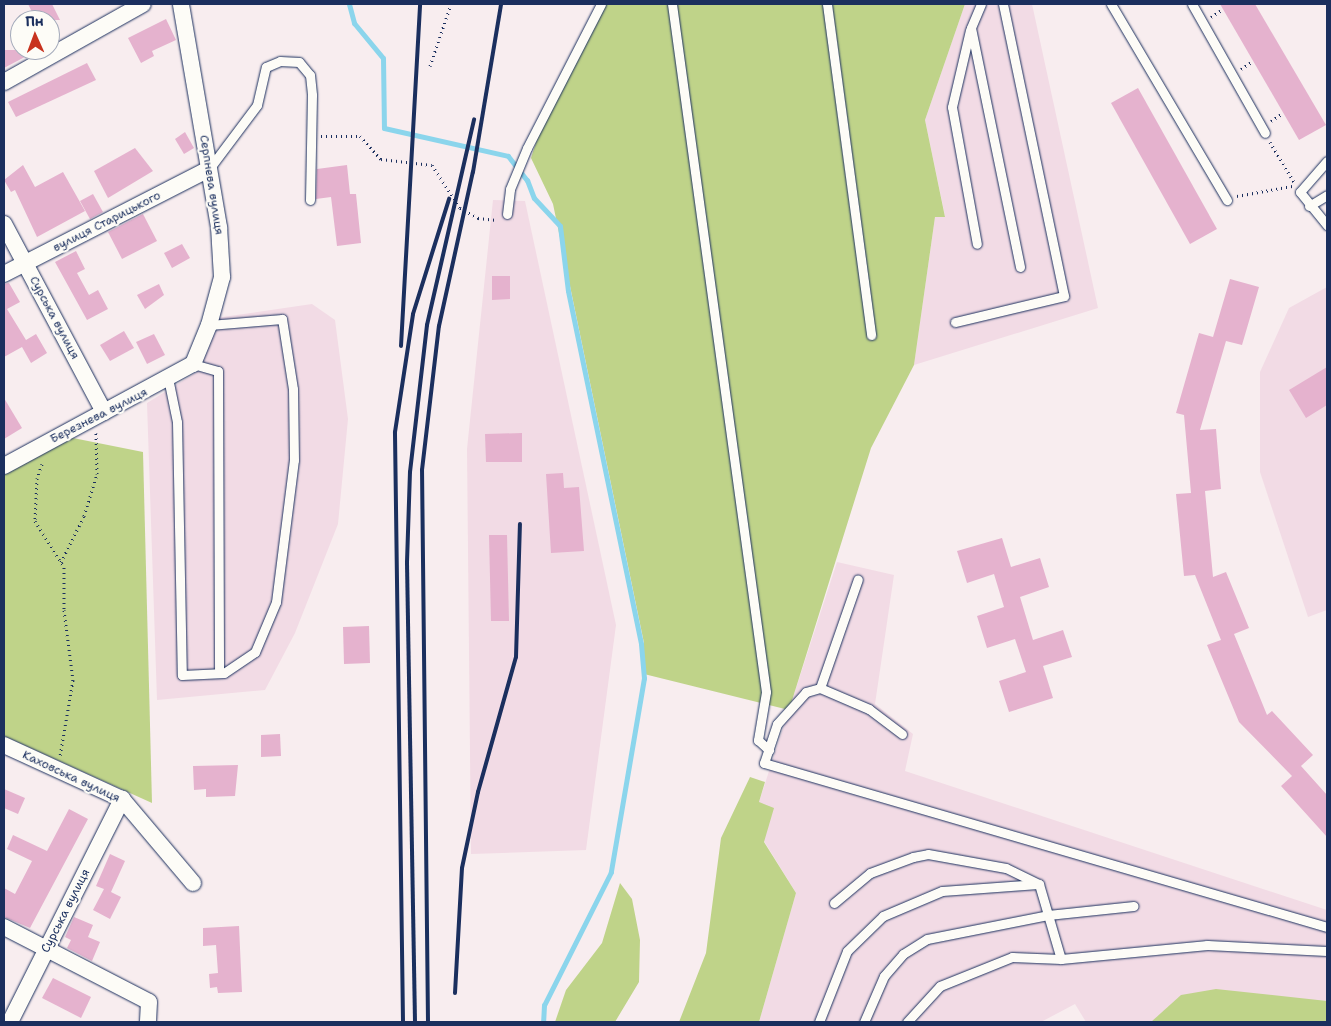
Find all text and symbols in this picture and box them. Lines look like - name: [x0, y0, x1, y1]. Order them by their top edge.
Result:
- north arrow: [10, 10, 60, 60]
- text: Пн: [25, 12, 44, 30]
- street label: Серпнева вулиця: [196, 134, 226, 236]
- street label: вулиця Старицького: [51, 189, 163, 255]
- street label: Сурська вулиця: [26, 274, 82, 362]
- street label: Березнева вулиця: [48, 385, 150, 447]
- street label: Каховська вулиця: [20, 748, 122, 806]
- street label: Сурська вулиця: [39, 867, 93, 955]

